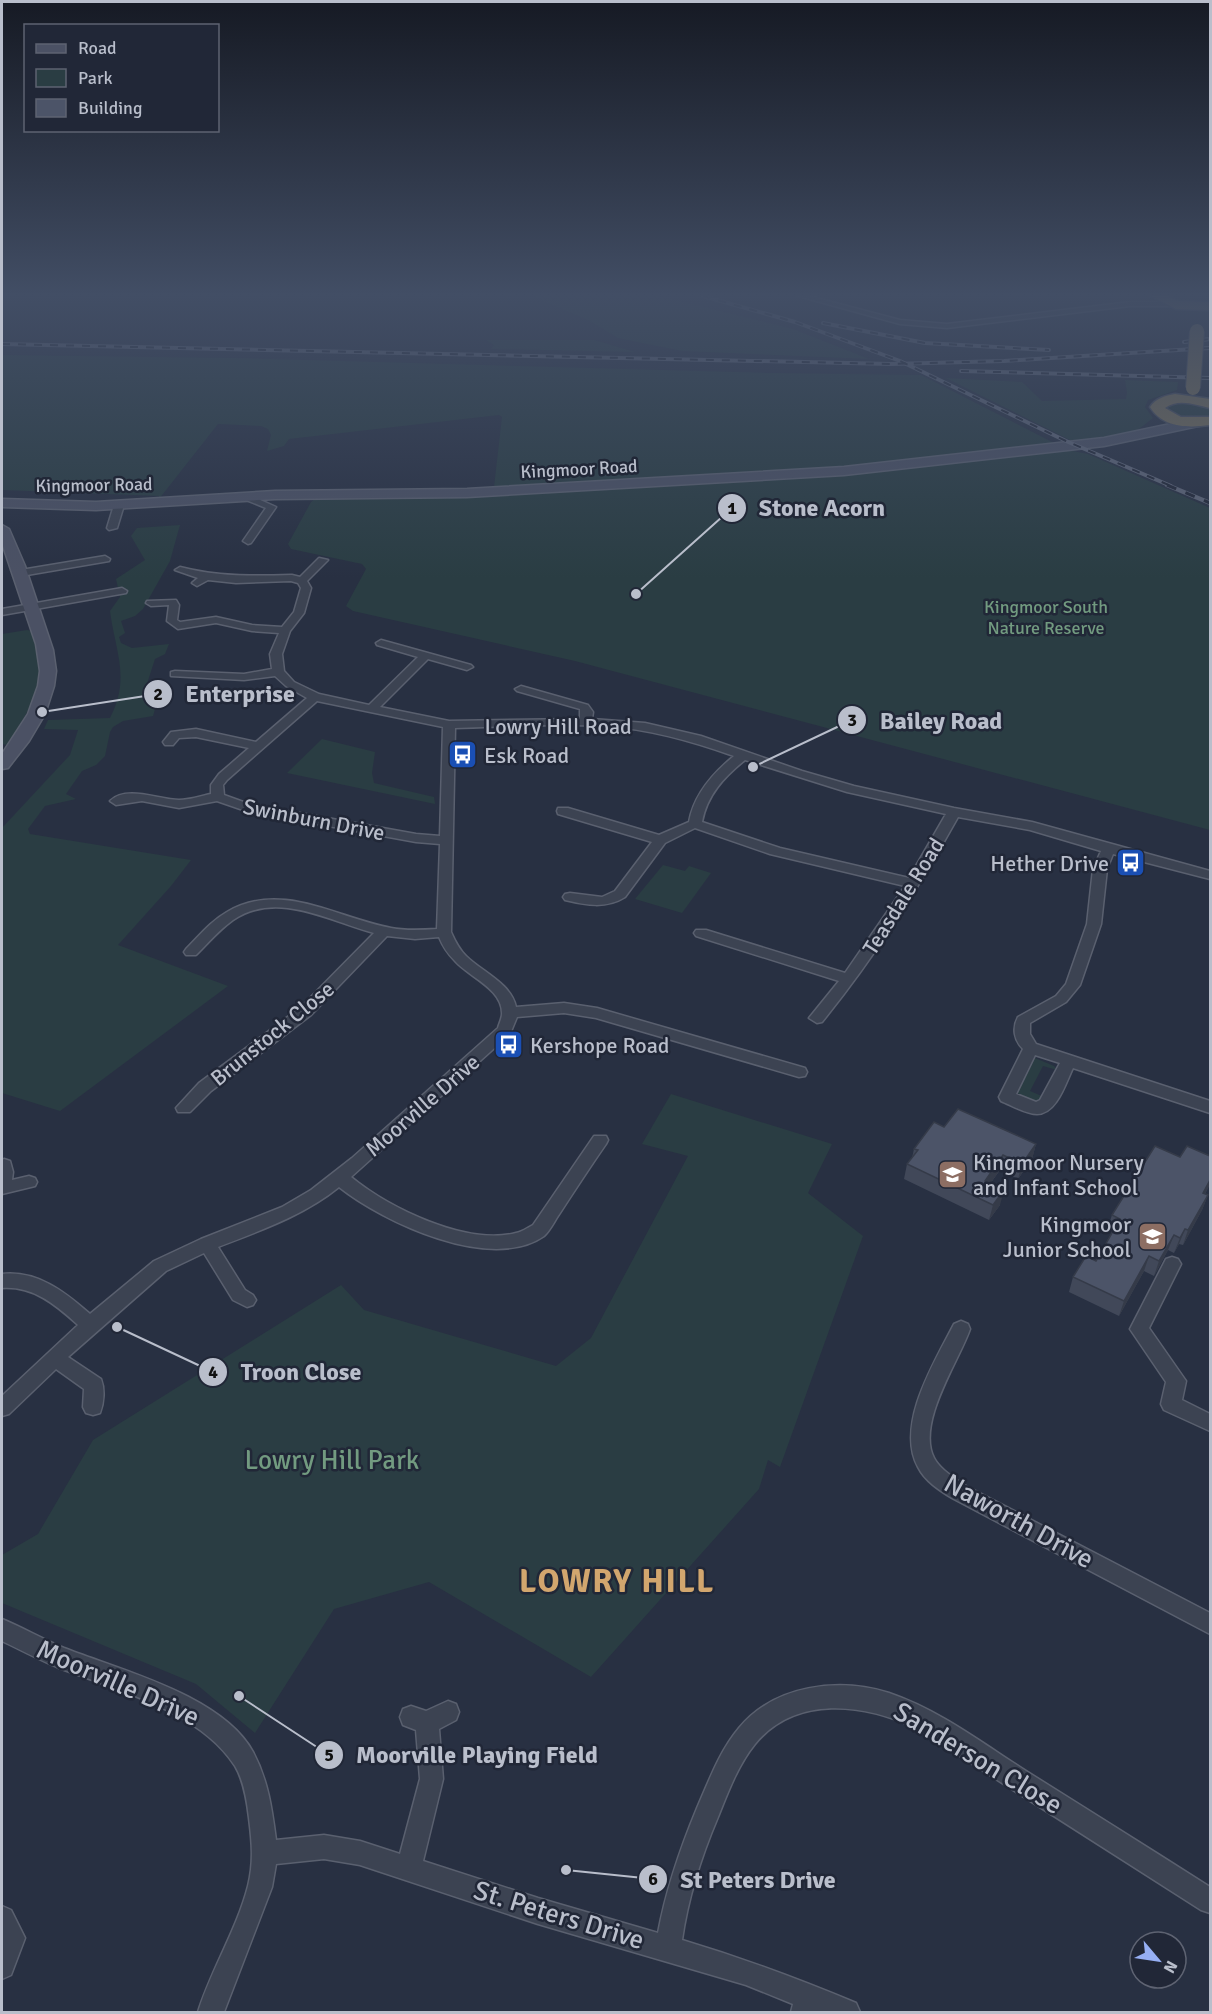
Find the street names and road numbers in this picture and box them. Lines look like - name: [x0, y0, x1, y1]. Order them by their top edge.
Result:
- street label: Kingmoor Road: [520, 455, 638, 483]
- street label: Kingmoor Road: [35, 473, 153, 497]
- street label: Lowry Hill Road: [484, 713, 632, 740]
- street label: Swinburn Drive: [241, 793, 387, 846]
- street label: Teasdale Road: [857, 833, 950, 960]
- street label: Brunstock Close: [205, 975, 340, 1092]
- street label: Moorville Drive: [360, 1048, 485, 1162]
- street label: Naworth Drive: [938, 1467, 1099, 1576]
- street label: Moorville Drive: [31, 1633, 204, 1734]
- street label: Sanderson Close: [887, 1695, 1068, 1822]
- street label: St. Peters Drive: [470, 1874, 648, 1957]

